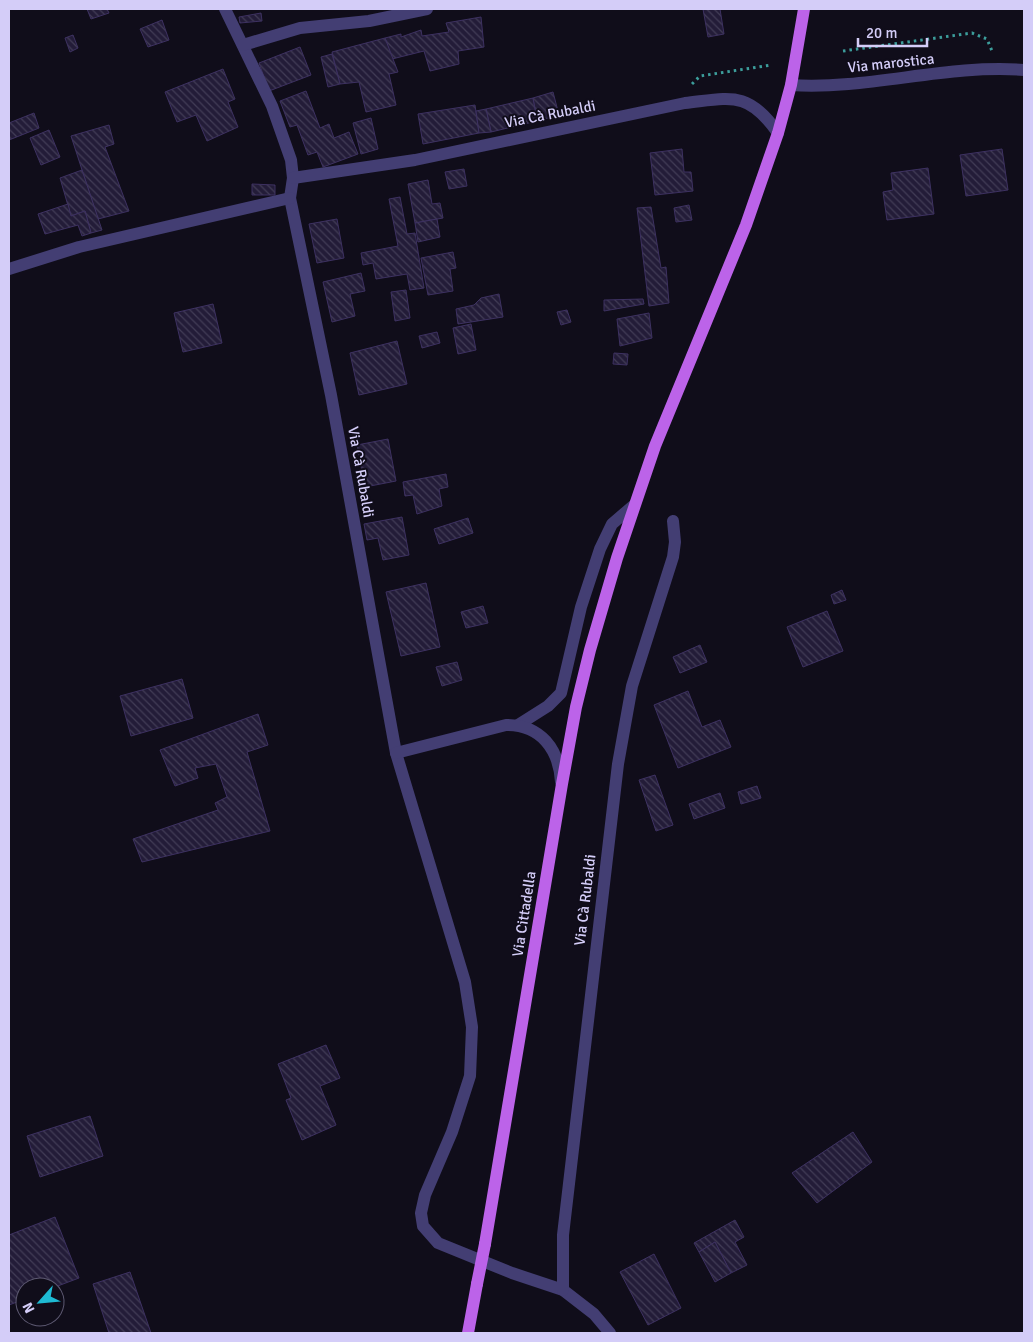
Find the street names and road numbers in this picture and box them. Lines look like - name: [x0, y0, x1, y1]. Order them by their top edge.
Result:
- street label: Via marostica: [847, 50, 935, 76]
- street label: Via Cà Rubaldi: [503, 96, 597, 132]
- street label: Via Cà Rubaldi: [344, 425, 378, 519]
- street label: Via Cà Rubaldi: [570, 853, 600, 947]
- street label: Via Cittadella: [508, 870, 540, 958]

